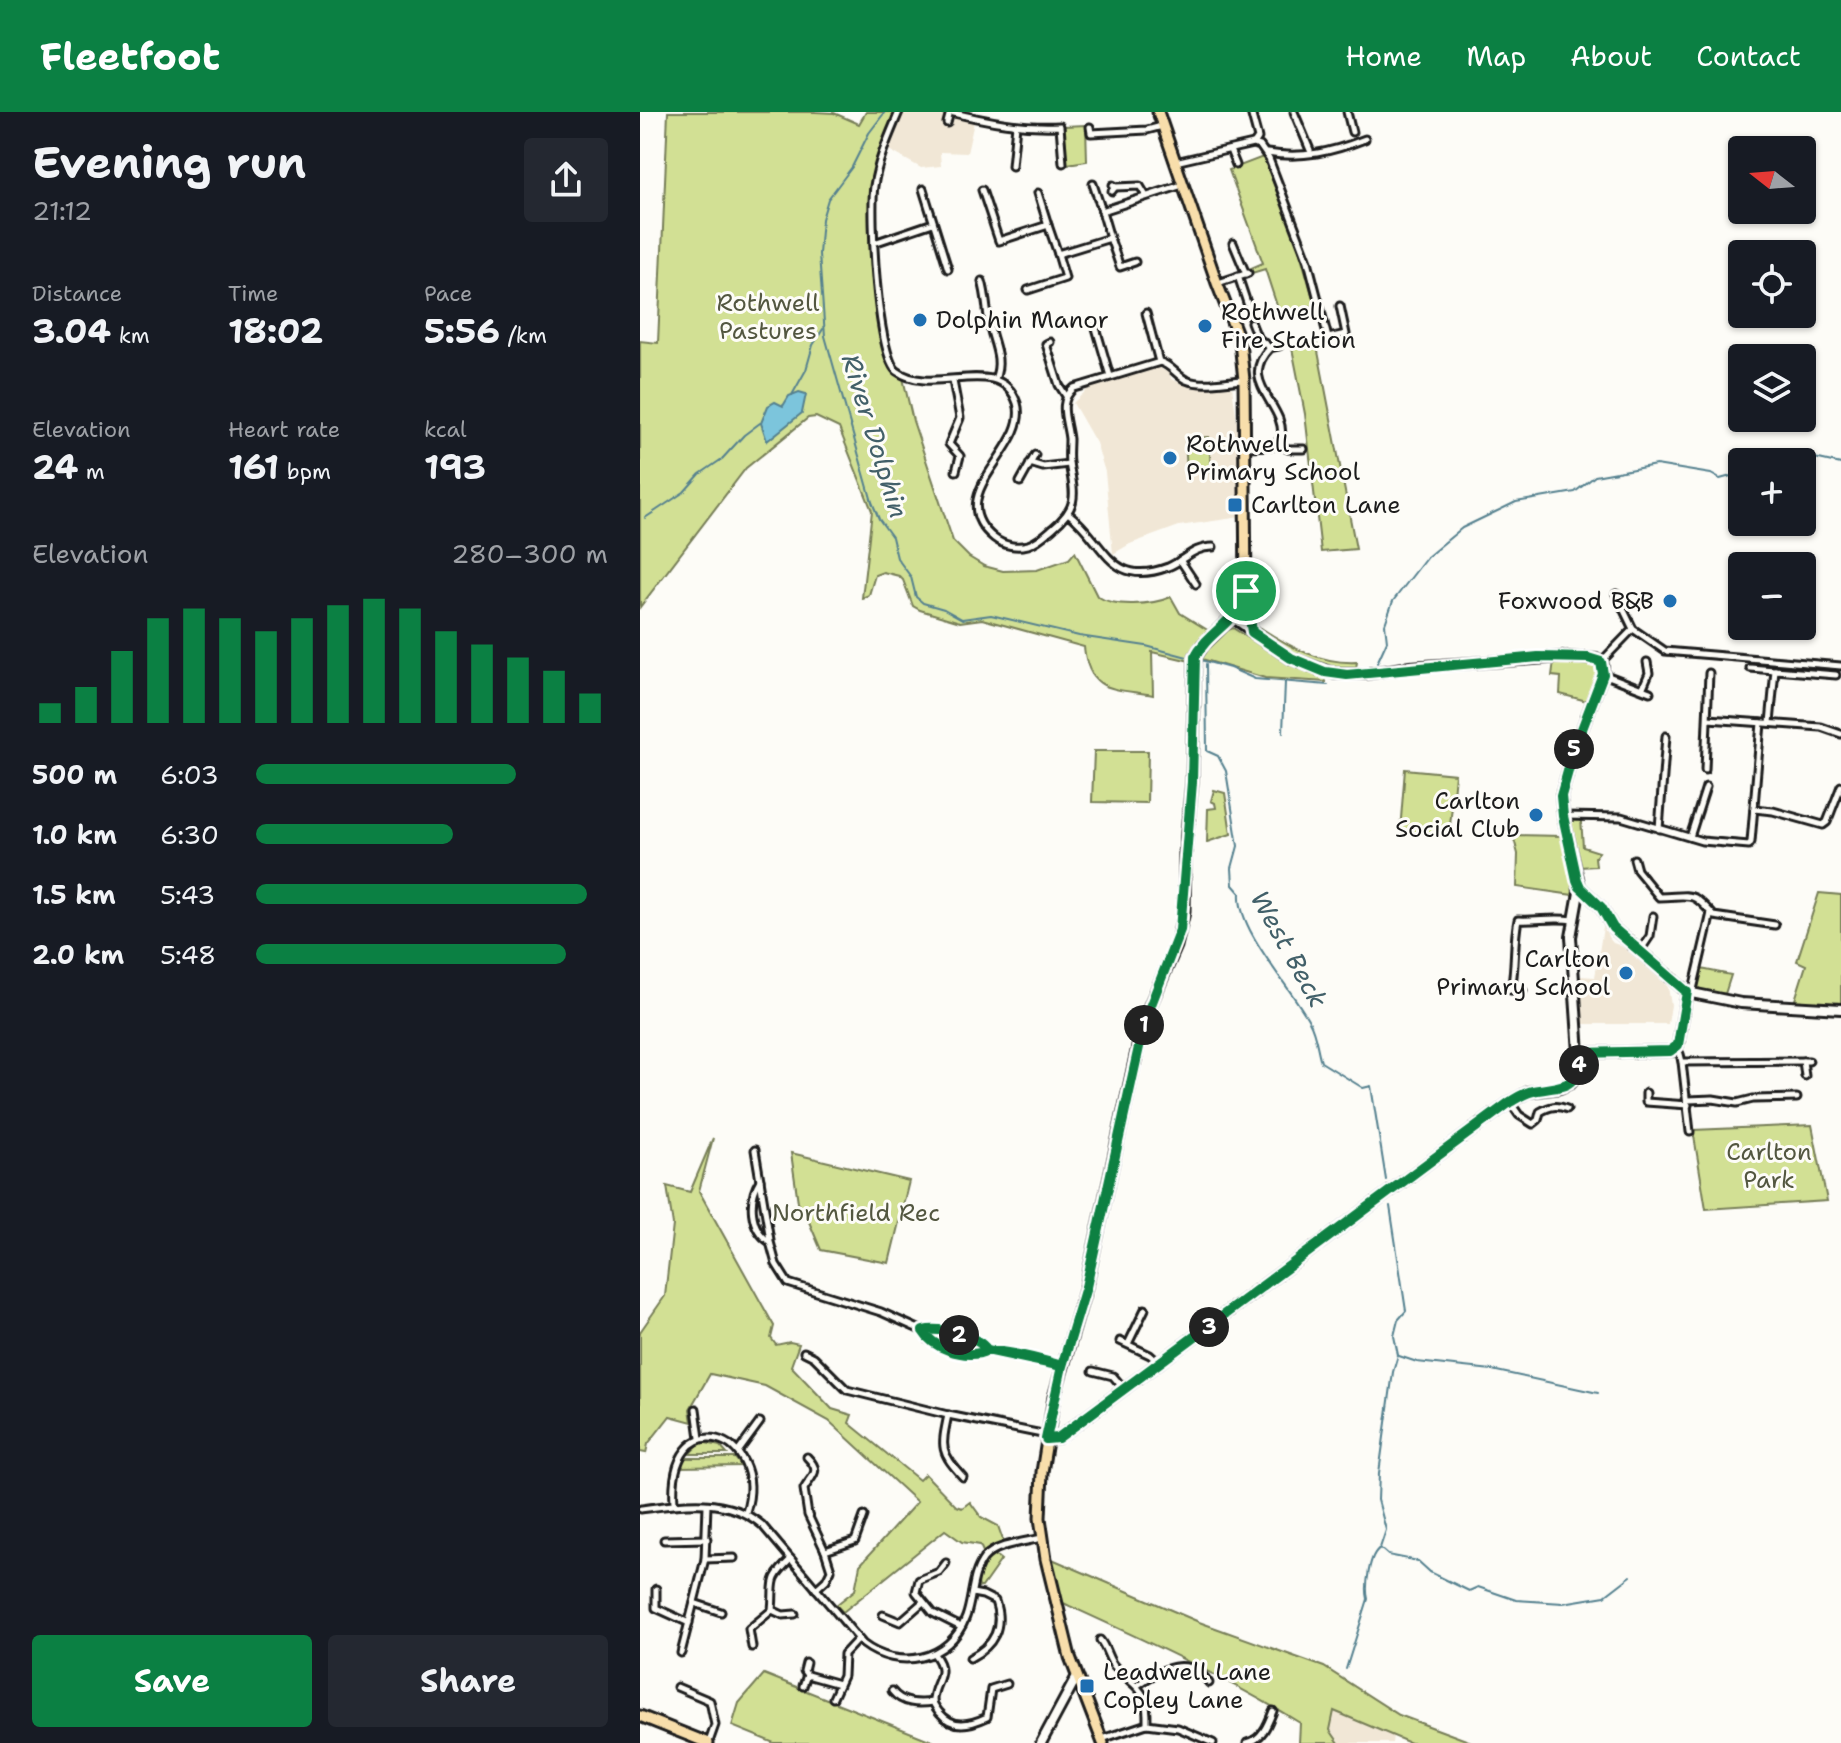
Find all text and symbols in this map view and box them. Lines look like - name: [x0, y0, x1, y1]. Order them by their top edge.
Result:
- text: Fleetfoot: [40, 31, 220, 82]
- text: Home: [1345, 37, 1422, 75]
- text: Map: [1466, 37, 1526, 75]
- text: About: [1570, 37, 1652, 75]
- text: Contact: [1696, 37, 1801, 75]
- text: Evening run: [32, 133, 306, 192]
- north arrow: [1728, 136, 1816, 224]
- map controls: [1728, 136, 1816, 640]
- button: share: [524, 138, 608, 222]
- text: 21:12: [32, 193, 92, 228]
- button: locate: [1728, 240, 1816, 328]
- text: Distance: [32, 279, 122, 308]
- text: Time: [228, 279, 278, 308]
- text: Pace: [424, 279, 472, 308]
- park label: Rothwell Pastures: [716, 287, 820, 347]
- place label: Rothwell Fire Station: [1221, 296, 1356, 356]
- place label: Dolphin Manor: [936, 304, 1109, 336]
- text: 3.04: [32, 308, 111, 354]
- text: 18:02: [228, 308, 323, 354]
- text: 5:56: [424, 308, 500, 354]
- marker: Dolphin Manor: [911, 311, 929, 329]
- marker: Rothwell Fire Station: [1196, 317, 1214, 335]
- text: km: [111, 321, 150, 350]
- text: /km: [500, 321, 547, 350]
- button: layers: [1728, 344, 1816, 432]
- water label: River Dolphin: [834, 349, 917, 522]
- text: Elevation: [32, 415, 130, 444]
- text: Heart rate: [228, 415, 340, 444]
- text: kcal: [424, 415, 467, 444]
- place label: Rothwell Primary School: [1186, 428, 1361, 488]
- text: 24: [32, 444, 78, 490]
- text: 161: [228, 444, 279, 490]
- text: 193: [424, 444, 486, 490]
- button: +: [1728, 448, 1816, 536]
- marker: Rothwell Primary School: [1161, 449, 1179, 467]
- text: m: [78, 457, 105, 486]
- text: bpm: [279, 457, 331, 486]
- place label: Carlton Lane: [1251, 489, 1401, 521]
- marker: Carlton Lane: [1226, 496, 1244, 514]
- text: Elevation: [32, 536, 148, 571]
- text: 280–300 m: [451, 536, 608, 571]
- button: −: [1728, 552, 1816, 640]
- pin: [1212, 557, 1280, 625]
- icon: arrive: [1224, 569, 1268, 613]
- place label: Foxwood B&B: [1498, 585, 1654, 617]
- marker: Foxwood B&B: [1661, 592, 1679, 610]
- pin: 5: [1554, 729, 1594, 769]
- text: 5: [1567, 734, 1581, 763]
- text: 500 m: [32, 757, 117, 792]
- text: 6:03: [160, 757, 219, 792]
- place label: Carlton Social Club: [1395, 785, 1520, 845]
- marker: Carlton Social Club: [1527, 806, 1545, 824]
- text: 1.0 km: [32, 817, 117, 852]
- text: 6:30: [160, 817, 219, 852]
- text: 1.5 km: [32, 877, 116, 912]
- text: 5:43: [160, 877, 215, 912]
- water label: West Beck: [1243, 884, 1336, 1014]
- text: 2.0 km: [32, 937, 124, 972]
- text: 5:48: [160, 937, 216, 972]
- place label: Carlton Primary School: [1436, 943, 1611, 1003]
- marker: Carlton Primary School: [1617, 964, 1635, 982]
- pin: 1: [1124, 1005, 1164, 1045]
- text: 1: [1139, 1010, 1149, 1039]
- pin: 4: [1559, 1045, 1599, 1085]
- text: 4: [1571, 1050, 1587, 1079]
- park label: Carlton Park: [1726, 1136, 1812, 1196]
- park label: Northfield Rec: [772, 1197, 940, 1229]
- pin: 3: [1189, 1307, 1229, 1347]
- text: 3: [1201, 1312, 1217, 1341]
- pin: 2: [939, 1315, 979, 1355]
- text: 2: [951, 1320, 967, 1349]
- button: Save: [32, 1635, 312, 1727]
- button: Share: [328, 1635, 608, 1727]
- place label: Leadwell Lane Copley Lane: [1103, 1656, 1271, 1716]
- marker: Leadwell Lane Copley Lane: [1078, 1677, 1096, 1695]

